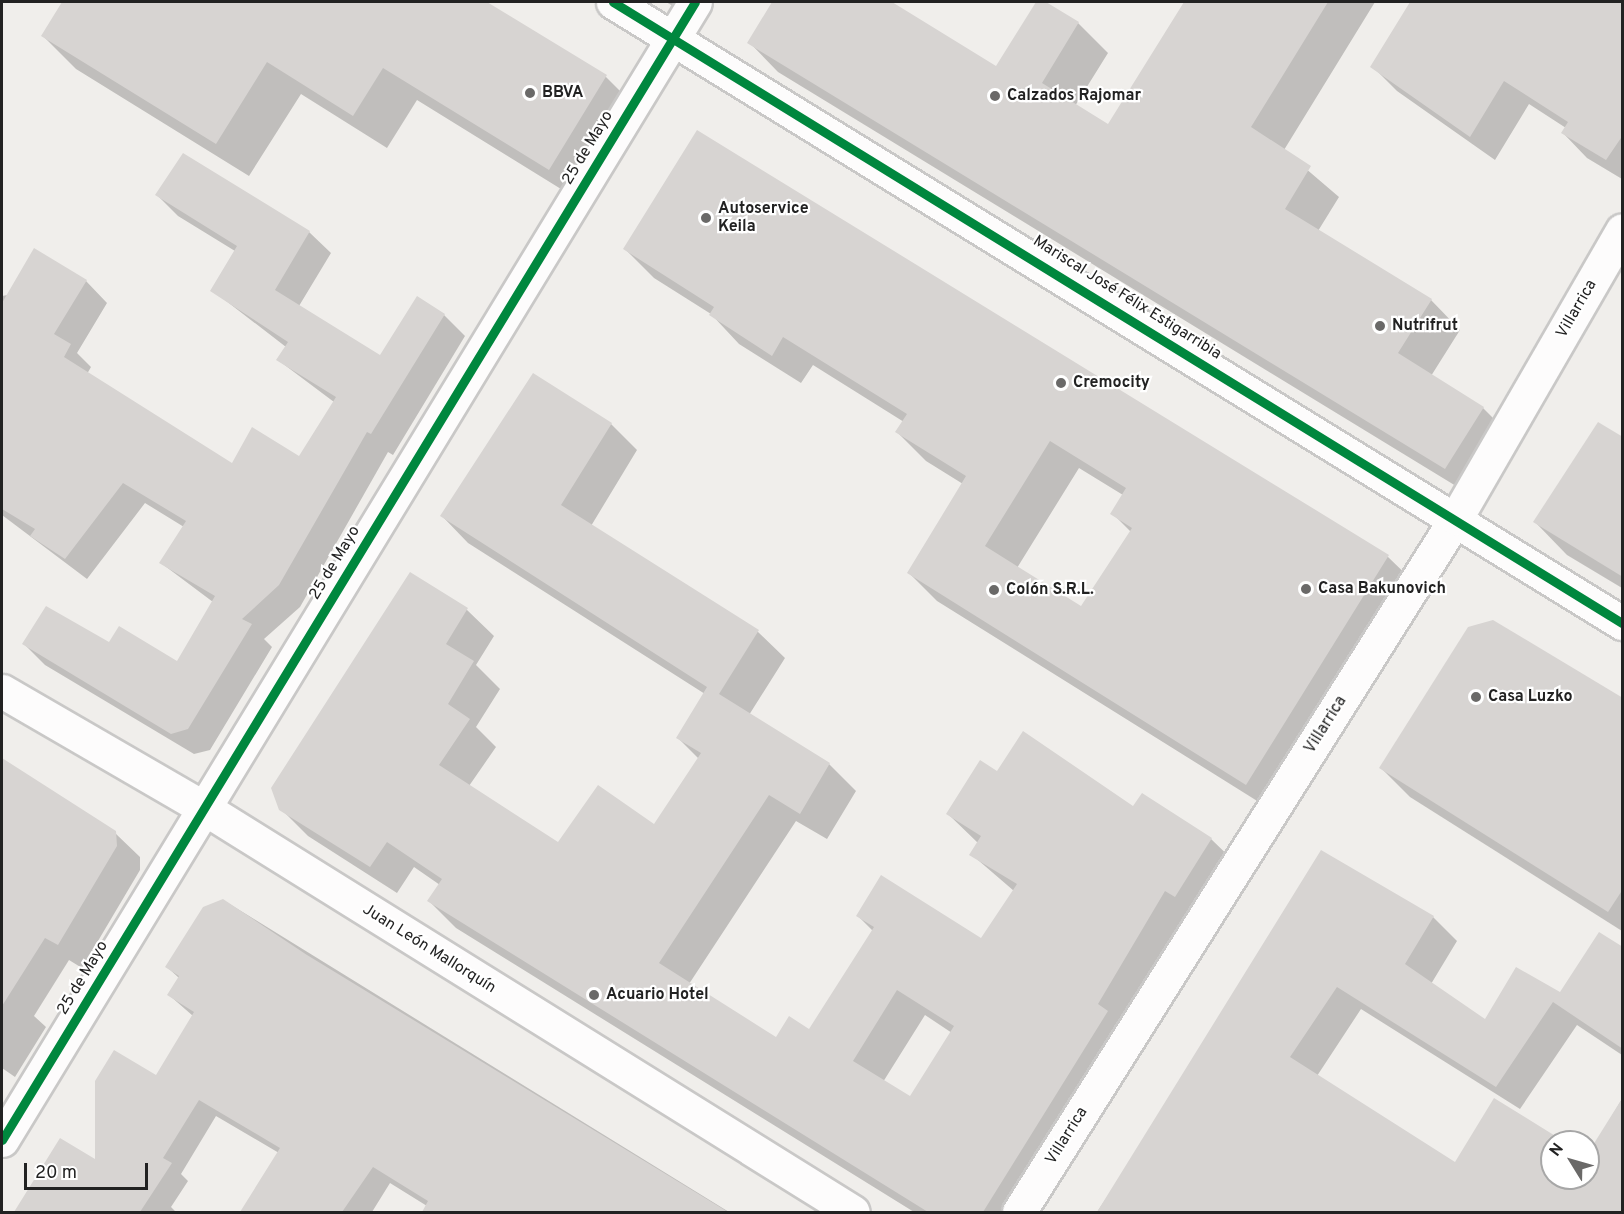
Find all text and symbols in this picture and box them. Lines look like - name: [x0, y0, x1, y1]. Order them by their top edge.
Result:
- place label: BBVA: [542, 83, 584, 103]
- marker: BBVA: [523, 86, 537, 100]
- place label: Calzados Rajomar: [1007, 86, 1141, 106]
- marker: Calzados Rajomar: [988, 89, 1002, 103]
- street label: 25 de Mayo: [558, 108, 618, 188]
- place label: Autoservice Keila: [718, 199, 809, 237]
- marker: Autoservice Keila: [699, 211, 713, 225]
- street label: Mariscal José Félix Estigarribia: [1029, 232, 1225, 364]
- street label: Villarrica: [1553, 276, 1601, 342]
- place label: Nutrifrut: [1392, 316, 1458, 336]
- marker: Nutrifrut: [1373, 319, 1387, 333]
- place label: Cremocity: [1073, 373, 1150, 393]
- marker: Cremocity: [1054, 376, 1068, 390]
- street label: 25 de Mayo: [305, 523, 365, 603]
- place label: Casa Bakunovich: [1318, 579, 1446, 599]
- place label: Colón S.R.L.: [1006, 580, 1094, 600]
- marker: Casa Bakunovich: [1299, 582, 1313, 596]
- marker: Colón S.R.L.: [987, 583, 1001, 597]
- place label: Casa Luzko: [1488, 687, 1573, 707]
- marker: Casa Luzko: [1469, 690, 1483, 704]
- street label: Villarrica: [1301, 693, 1351, 757]
- street label: Juan León Mallorquín: [359, 900, 499, 998]
- street label: 25 de Mayo: [53, 938, 113, 1018]
- place label: Acuario Hotel: [606, 985, 709, 1005]
- marker: Acuario Hotel: [587, 988, 601, 1002]
- street label: Villarrica: [1042, 1104, 1092, 1168]
- north arrow: [1540, 1130, 1600, 1190]
- text: N: [1546, 1140, 1569, 1161]
- scale bar: [27, 1151, 152, 1189]
- text: 20 m: [35, 1162, 77, 1185]

